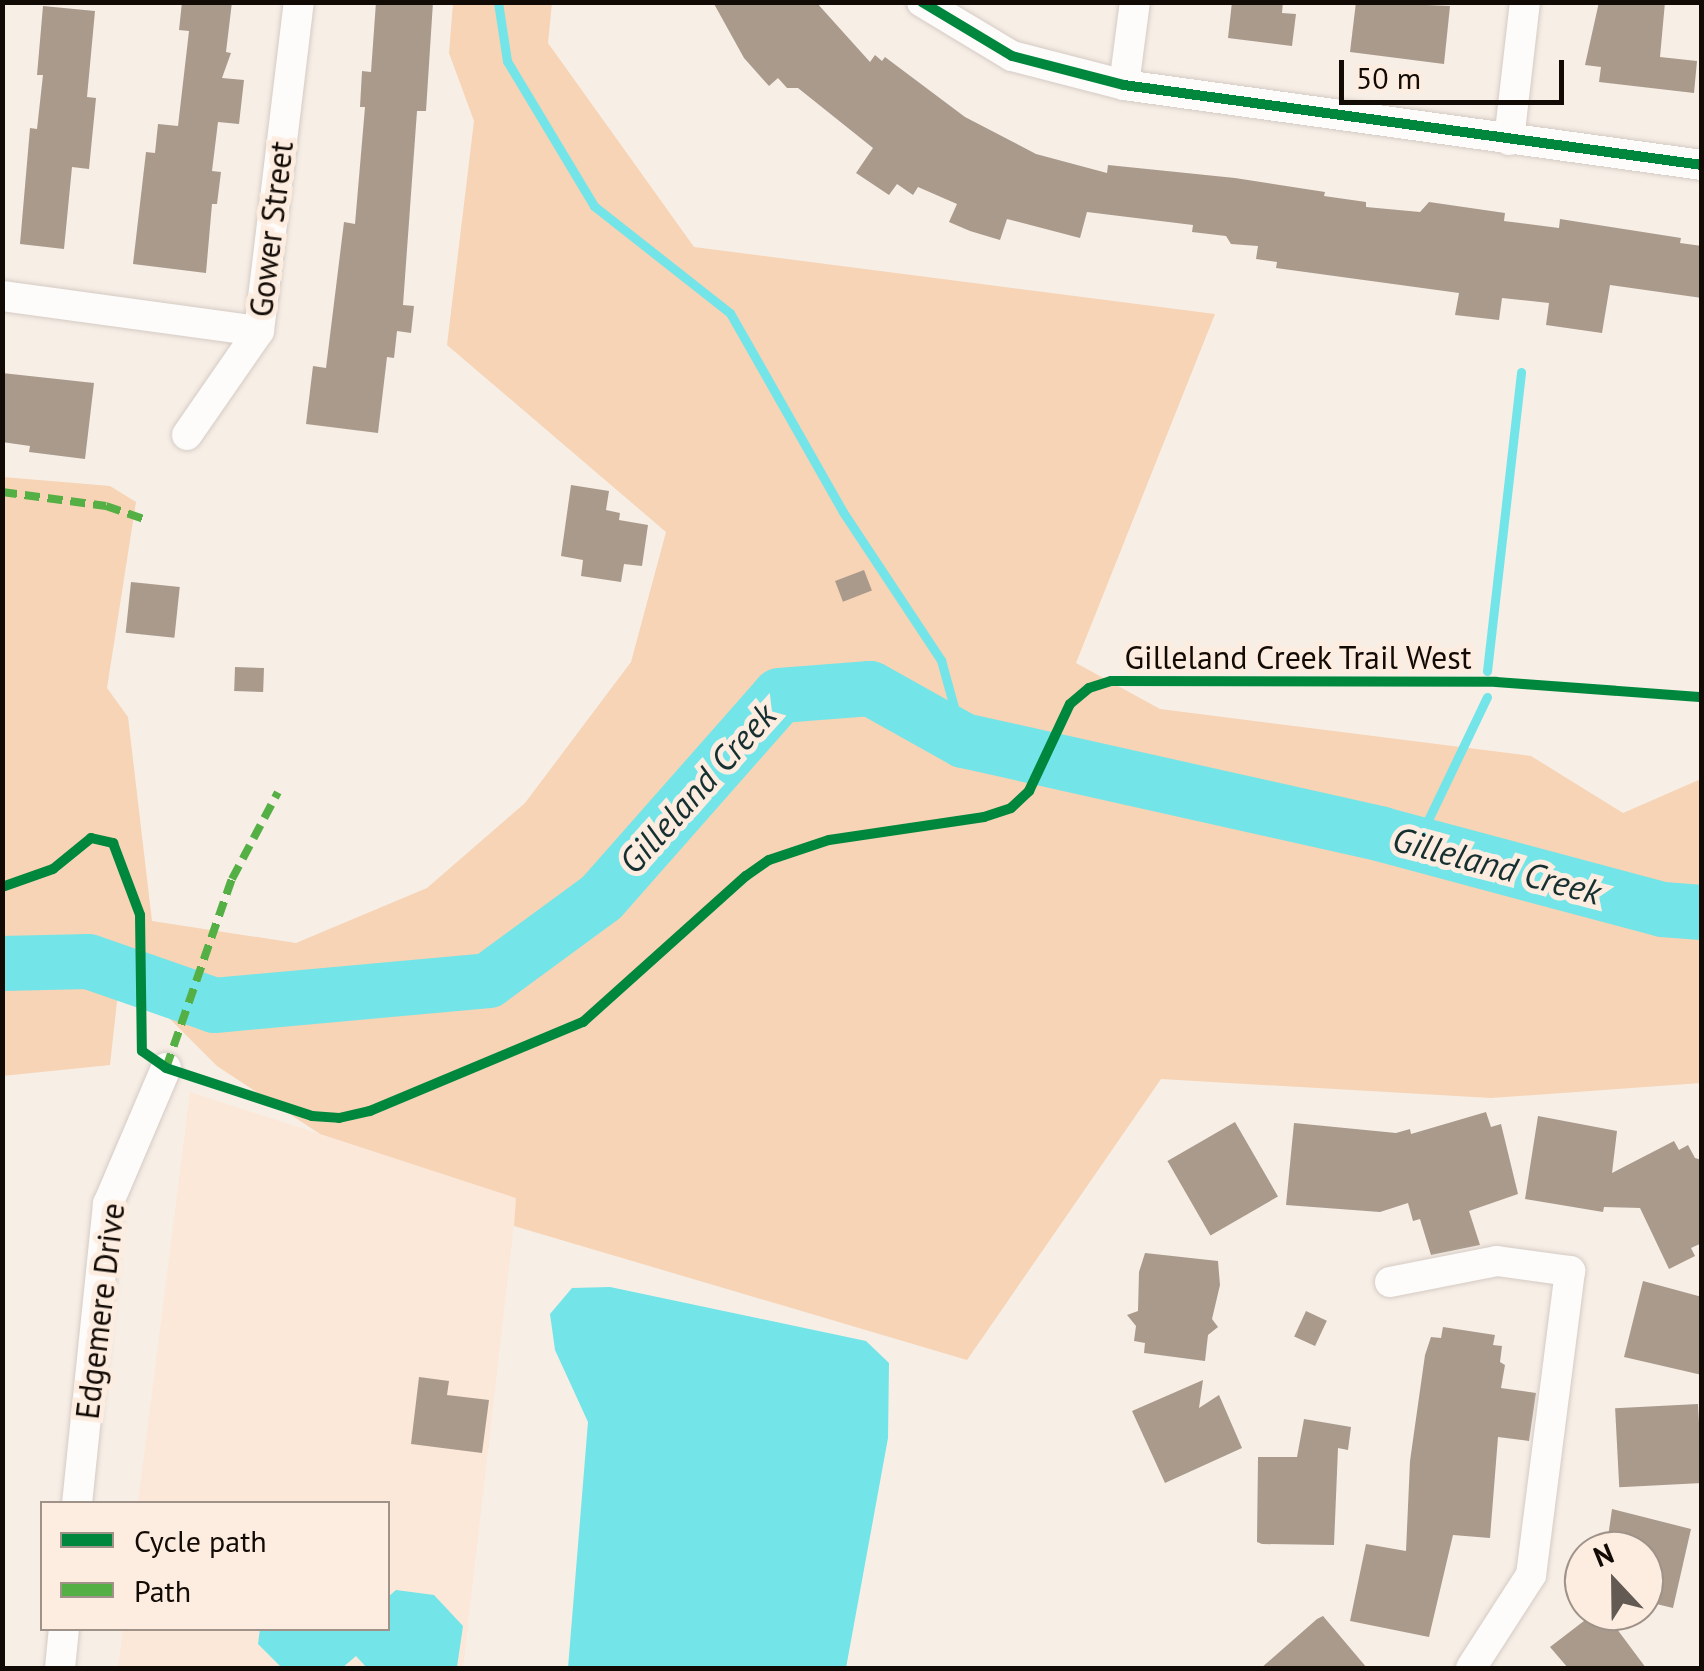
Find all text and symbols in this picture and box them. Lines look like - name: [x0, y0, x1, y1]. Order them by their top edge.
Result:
- scale bar: [1344, 40, 1569, 102]
- text: 50 m: [1356, 58, 1421, 97]
- street label: Gower Street: [241, 139, 301, 319]
- street label: Gilleland Creek Trail West: [1123, 638, 1473, 676]
- water label: Gilleland Creek: [610, 694, 784, 882]
- water label: Gilleland Creek: [1388, 817, 1606, 913]
- street label: Edgemere Drive: [68, 1201, 132, 1421]
- legend: [40, 1501, 390, 1631]
- text: Cycle path: [134, 1521, 267, 1560]
- north arrow: [1564, 1531, 1664, 1631]
- text: N: [1588, 1534, 1619, 1575]
- text: Path: [134, 1571, 191, 1610]

